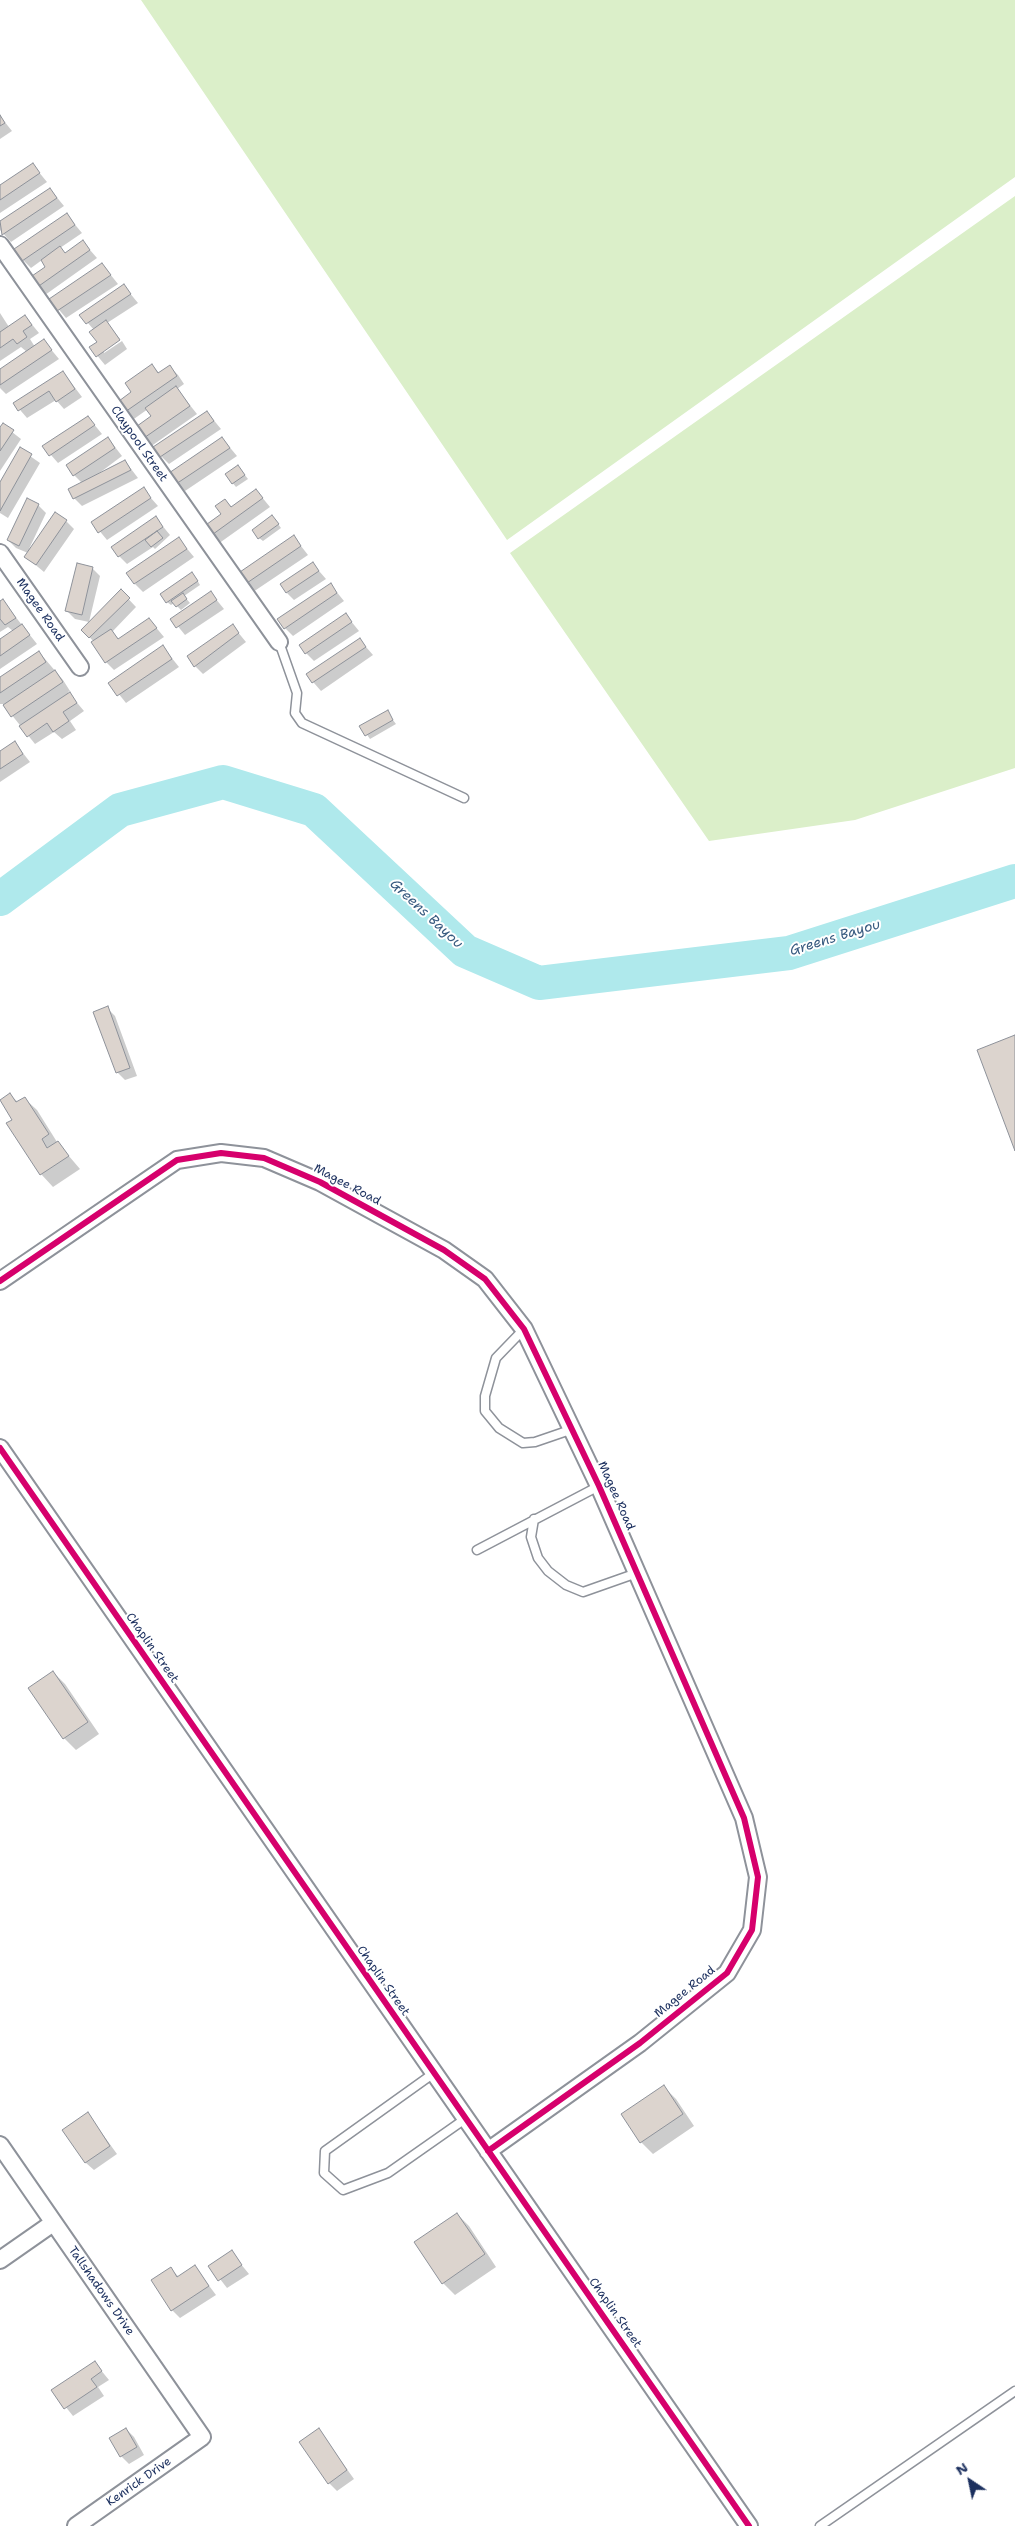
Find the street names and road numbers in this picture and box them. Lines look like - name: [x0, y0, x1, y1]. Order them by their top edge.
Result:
- street label: Claypool Street: [107, 403, 171, 485]
- street label: Magee Road: [13, 576, 67, 644]
- street label: Magee Road: [311, 1161, 383, 1209]
- street label: Magee Road: [594, 1459, 638, 1533]
- street label: Chaplin Street: [123, 1610, 181, 1686]
- street label: Chaplin Street: [354, 1943, 412, 2019]
- street label: Magee Road: [652, 1963, 718, 2021]
- street label: Tallshadows Drive: [65, 2244, 137, 2338]
- street label: Chaplin Street: [586, 2275, 644, 2351]
- street label: Kenrick Drive: [104, 2454, 174, 2510]

